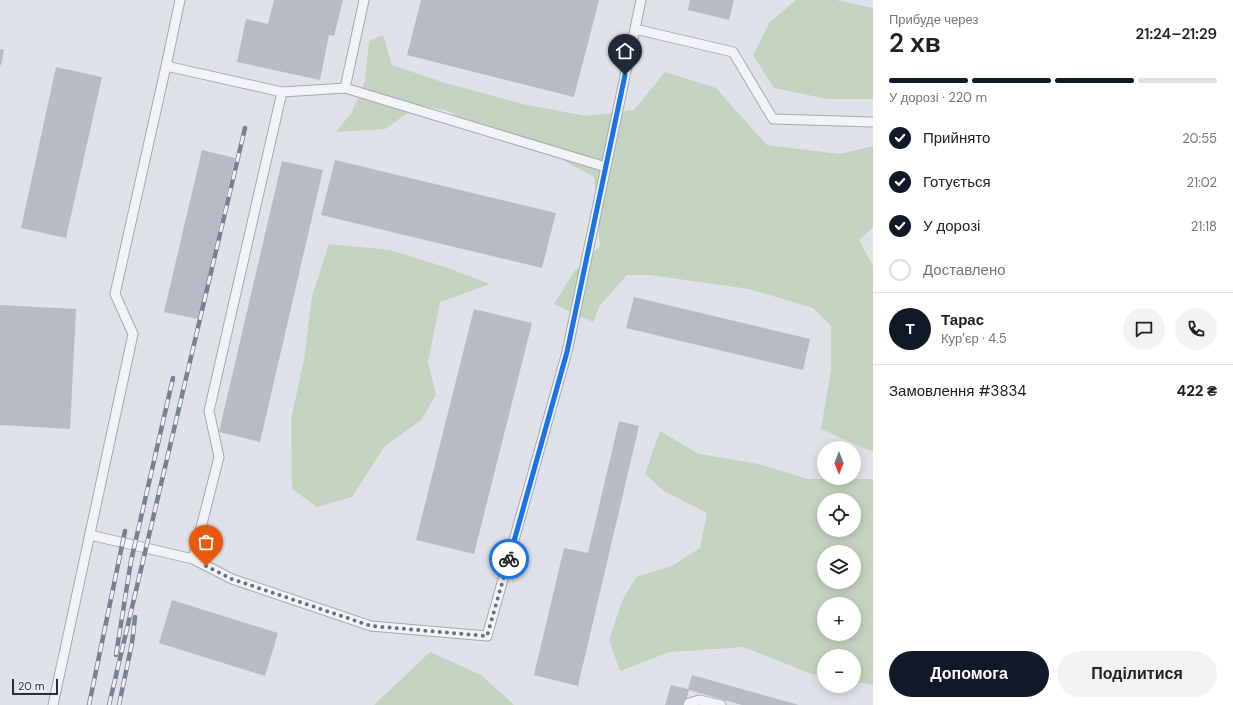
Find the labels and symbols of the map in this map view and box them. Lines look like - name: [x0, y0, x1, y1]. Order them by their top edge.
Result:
- pin: [608, 34, 642, 75]
- north arrow: [817, 441, 861, 485]
- pin: [189, 525, 223, 566]
- courier: [489, 539, 529, 579]
- scale bar: [12, 677, 58, 696]

